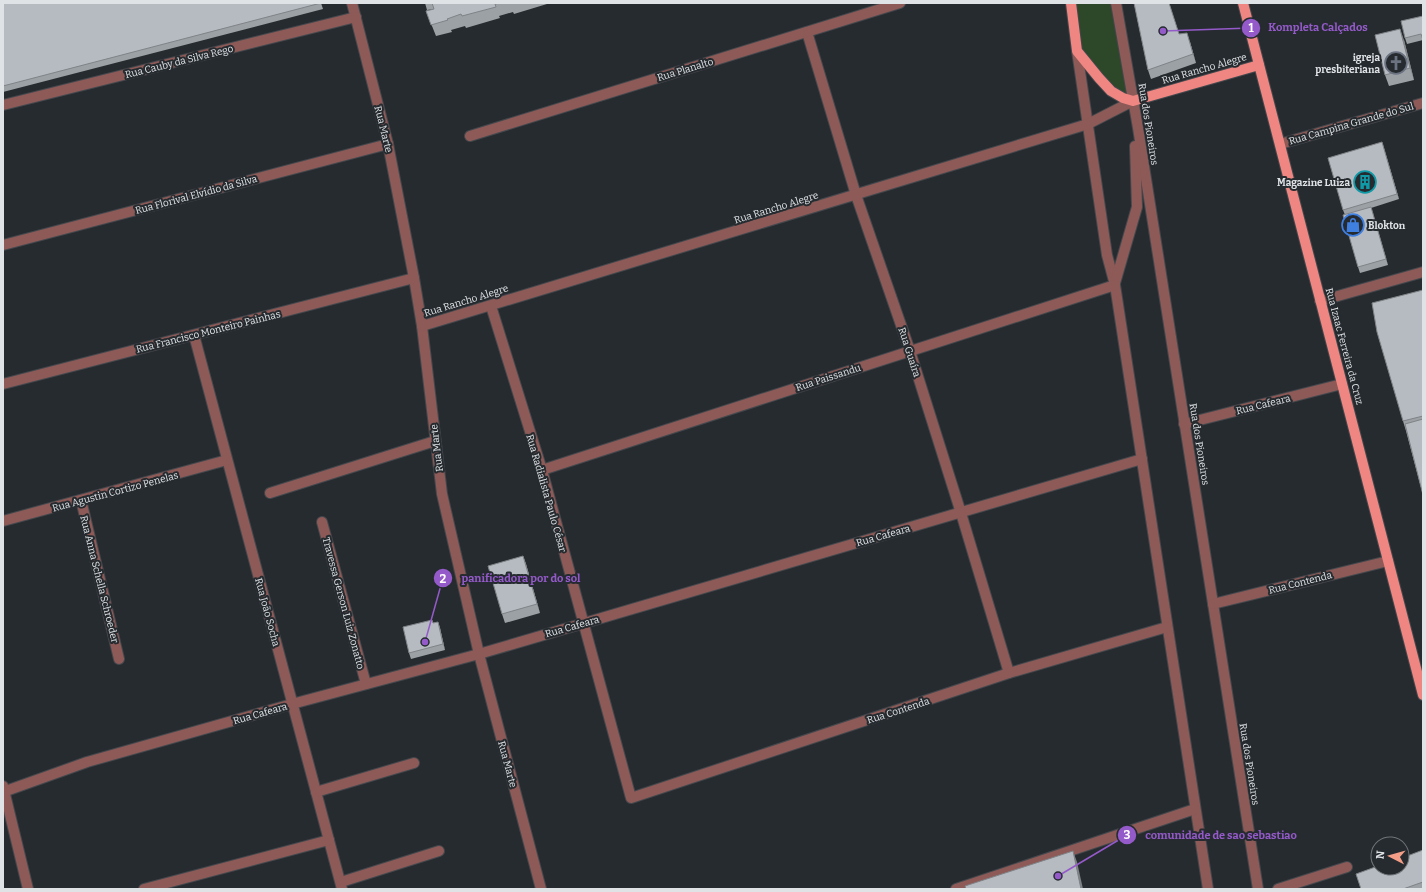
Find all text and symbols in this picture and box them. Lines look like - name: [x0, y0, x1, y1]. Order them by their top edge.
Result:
- callout: Kompleta Calçados: [1241, 16, 1376, 39]
- text: 1: [1248, 21, 1254, 35]
- text: Kompleta Calçados: [1268, 21, 1368, 34]
- street label: Rua Cauby da Silva Rego: [124, 43, 235, 81]
- church icon: igreja presbiteriana: [1383, 50, 1409, 76]
- street label: Rua Rancho Alegre: [1160, 51, 1248, 87]
- place label: igreja presbiteriana: [1315, 52, 1380, 76]
- street label: Rua Planalto: [656, 56, 715, 84]
- street label: Rua dos Pioneiros: [1136, 82, 1160, 166]
- street label: Rua Campina Grande do Sul: [1287, 100, 1415, 148]
- street label: Rua Marte: [371, 105, 395, 154]
- building icon: Magazine Luiza: [1352, 169, 1378, 195]
- street label: Rua Florival Elvídio da Silva: [134, 172, 259, 217]
- place label: Magazine Luiza: [1277, 177, 1350, 189]
- street label: Rua Rancho Alegre: [733, 189, 820, 227]
- shop icon: Blokton: [1340, 212, 1366, 238]
- place label: Blokton: [1368, 220, 1406, 232]
- street label: Rua Rancho Alegre: [423, 282, 510, 320]
- street label: Rua Izaac Ferreira da Cruz: [1323, 287, 1365, 406]
- street label: Rua Francisco Monteiro Painhas: [135, 308, 282, 356]
- street label: Rua Guaíra: [895, 326, 924, 379]
- street label: Rua Paissandu: [794, 362, 862, 394]
- street label: Rua Cafeara: [1235, 392, 1292, 418]
- street label: Rua dos Pioneiros: [1187, 402, 1211, 486]
- street label: Rua Marte: [428, 423, 446, 472]
- street label: Rua Radialista Paulo César: [523, 433, 569, 554]
- street label: Rua Agustin Cortizo Penelas: [51, 469, 180, 515]
- street label: Rua Anna Schella Schroeder: [77, 514, 121, 645]
- street label: Rua Cafeara: [855, 522, 912, 549]
- street label: Travessa Gerson Luiz Zonatto: [320, 536, 367, 671]
- callout: panificadora por do sol: [433, 567, 588, 590]
- street label: Rua Contenda: [1267, 569, 1334, 597]
- text: 2: [440, 572, 447, 586]
- text: panificadora por do sol: [461, 572, 581, 585]
- street label: Rua João Socha: [252, 577, 282, 648]
- street label: Rua Cafeara: [544, 613, 601, 640]
- street label: Rua Contenda: [866, 695, 932, 727]
- street label: Rua Cafeara: [232, 700, 289, 727]
- street label: Rua dos Pioneiros: [1237, 722, 1261, 806]
- street label: Rua Marte: [495, 740, 519, 789]
- callout: comunidade de sao sebastiao: [1117, 824, 1305, 847]
- text: 3: [1124, 828, 1131, 842]
- text: comunidade de sao sebastiao: [1145, 829, 1297, 842]
- north arrow: [1370, 836, 1410, 876]
- text: N: [1374, 850, 1388, 860]

